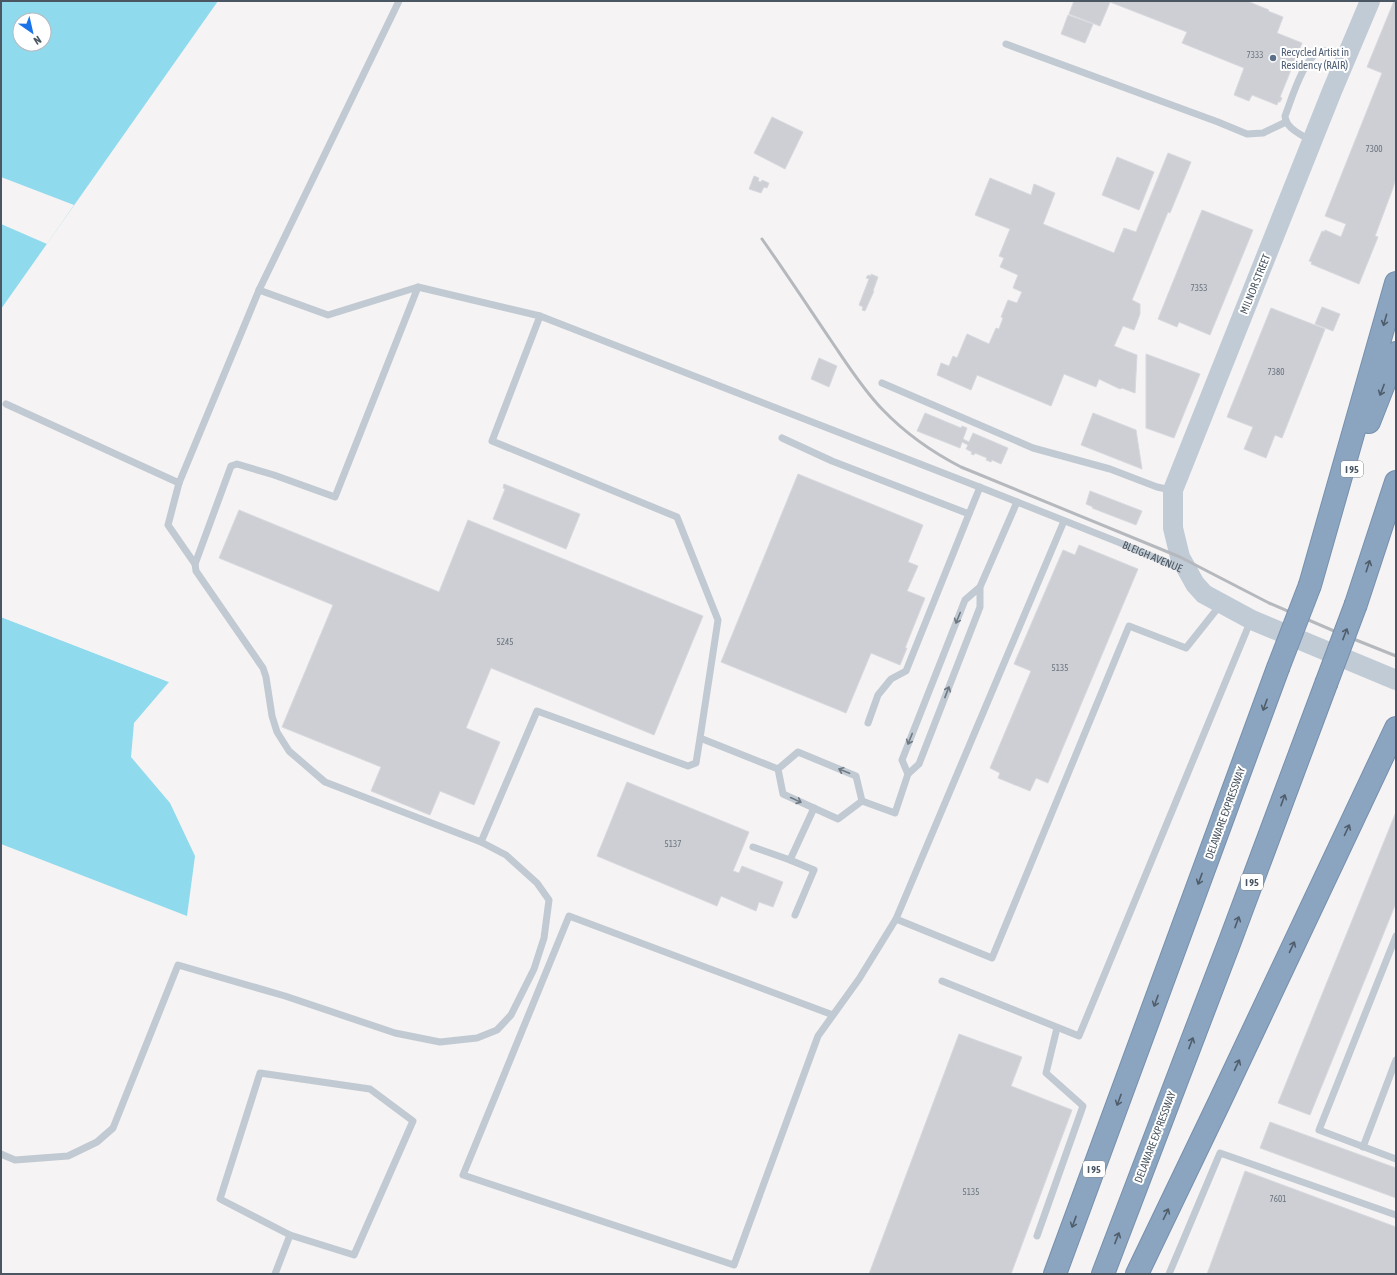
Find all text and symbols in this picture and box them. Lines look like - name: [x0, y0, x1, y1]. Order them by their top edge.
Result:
- north arrow: [12, 12, 52, 52]
- text: N: [32, 33, 44, 47]
- place label: Recycled Artist in Residency (RAIR): [1281, 46, 1349, 71]
- house number: 7333: [1247, 50, 1263, 60]
- marker: Recycled Artist in Residency (RAIR): [1268, 53, 1278, 63]
- house number: 7300: [1366, 144, 1382, 154]
- street label: MILNOR STREET: [1238, 252, 1273, 316]
- house number: 7353: [1191, 283, 1207, 293]
- one-way arrow: [1381, 313, 1388, 326]
- house number: 7380: [1268, 367, 1284, 377]
- one-way arrow: [1377, 383, 1385, 395]
- road number: I 95: [1341, 461, 1363, 477]
- street label: BLEIGH AVENUE: [1121, 539, 1184, 575]
- one-way arrow: [1365, 561, 1373, 573]
- one-way arrow: [954, 612, 961, 624]
- one-way arrow: [1341, 629, 1349, 641]
- house number: 5245: [497, 637, 513, 647]
- house number: 5135: [1052, 663, 1068, 673]
- one-way arrow: [944, 686, 952, 698]
- one-way arrow: [1260, 698, 1268, 710]
- one-way arrow: [906, 733, 913, 745]
- street label: DELAWARE EXPRESSWAY: [1203, 765, 1247, 861]
- one-way arrow: [838, 767, 850, 774]
- one-way arrow: [1279, 795, 1287, 807]
- one-way arrow: [790, 797, 802, 804]
- one-way arrow: [1344, 824, 1351, 836]
- house number: 5137: [665, 839, 681, 849]
- one-way arrow: [1196, 873, 1204, 885]
- road number: I 95: [1241, 874, 1263, 890]
- one-way arrow: [1234, 916, 1242, 928]
- one-way arrow: [1289, 942, 1296, 954]
- one-way arrow: [1151, 995, 1159, 1007]
- one-way arrow: [1187, 1038, 1195, 1050]
- one-way arrow: [1234, 1059, 1241, 1071]
- street label: DELAWARE EXPRESSWAY: [1132, 1089, 1178, 1184]
- one-way arrow: [1115, 1094, 1123, 1106]
- road number: I 95: [1083, 1161, 1105, 1177]
- house number: 5135: [963, 1187, 979, 1197]
- house number: 7601: [1270, 1194, 1286, 1204]
- one-way arrow: [1163, 1208, 1170, 1220]
- one-way arrow: [1069, 1215, 1077, 1227]
- one-way arrow: [1113, 1232, 1121, 1244]

